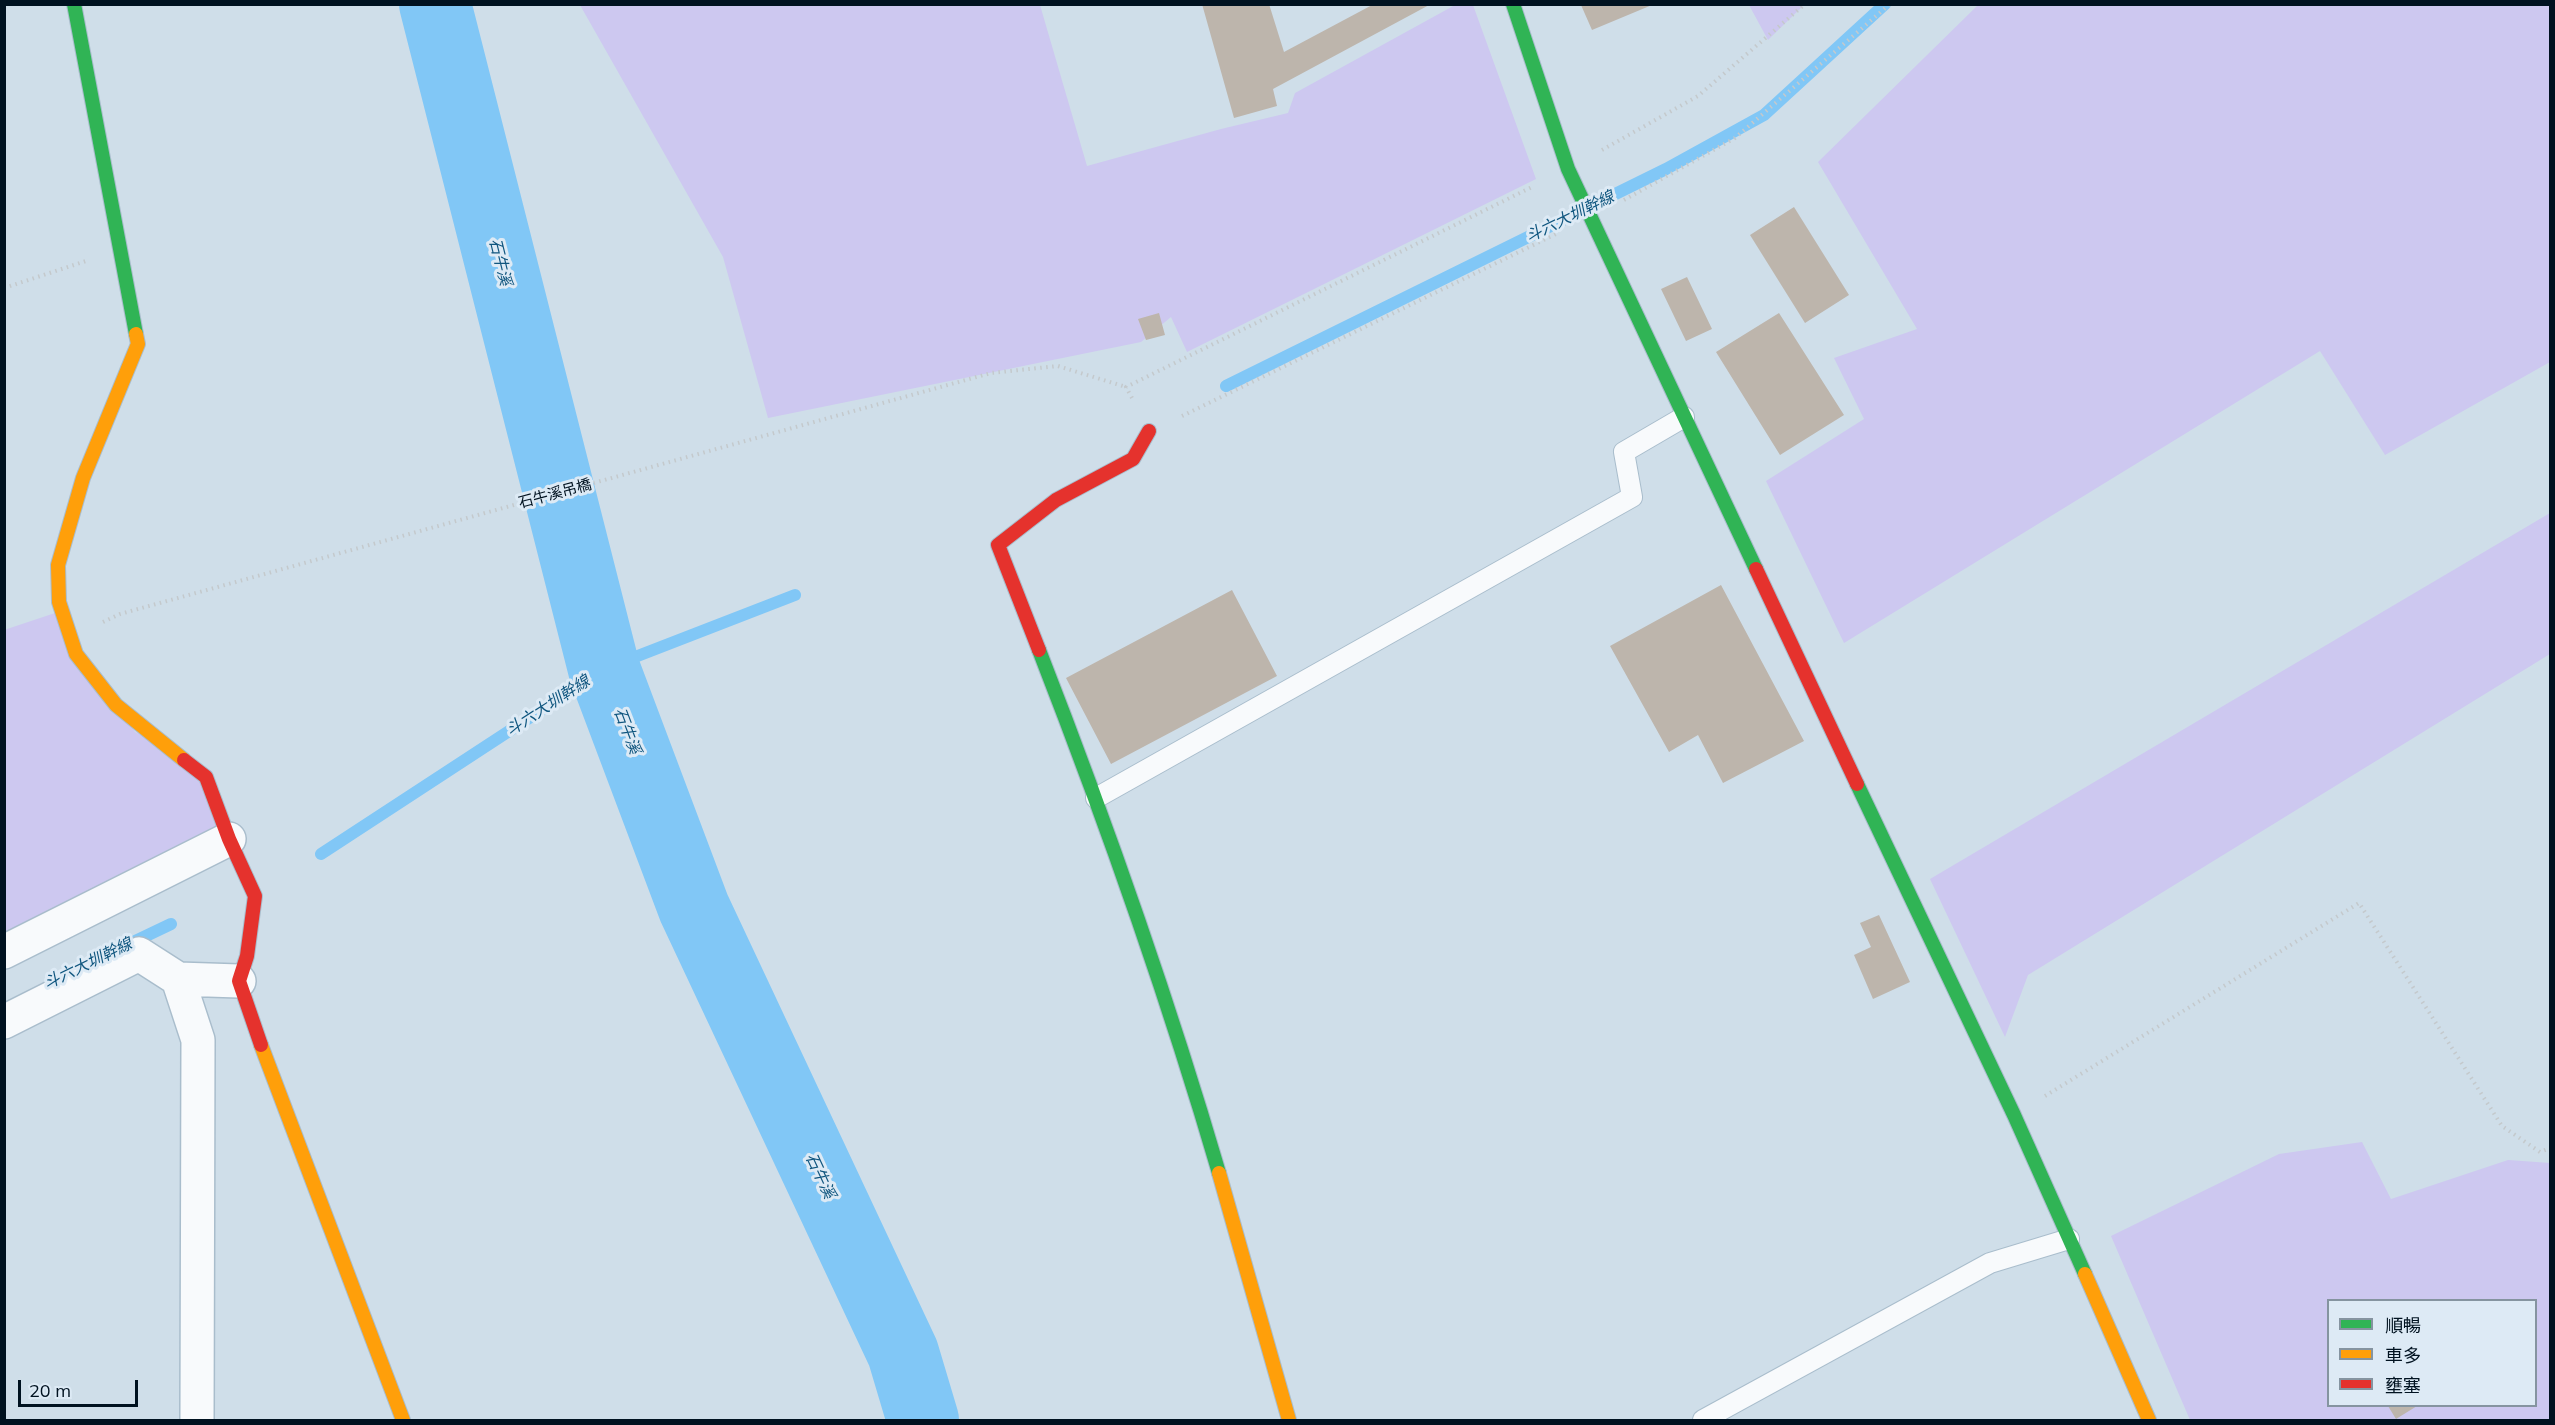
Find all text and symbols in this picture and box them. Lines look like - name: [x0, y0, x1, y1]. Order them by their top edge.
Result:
- water label: 斗六大圳幹線: [1523, 187, 1617, 247]
- water label: 石牛溪: [485, 236, 515, 288]
- street label: 石牛溪吊橋: [516, 476, 594, 512]
- water label: 斗六大圳幹線: [503, 672, 593, 740]
- water label: 石牛溪: [609, 705, 645, 757]
- water label: 斗六大圳幹線: [41, 934, 135, 994]
- water label: 石牛溪: [801, 1150, 839, 1202]
- legend: [2327, 1299, 2537, 1407]
- text: 順暢: [2385, 1314, 2421, 1337]
- text: 車多: [2385, 1344, 2421, 1367]
- scale bar: [21, 1368, 141, 1406]
- text: 壅塞: [2385, 1374, 2421, 1397]
- text: 20 m: [29, 1379, 71, 1402]

